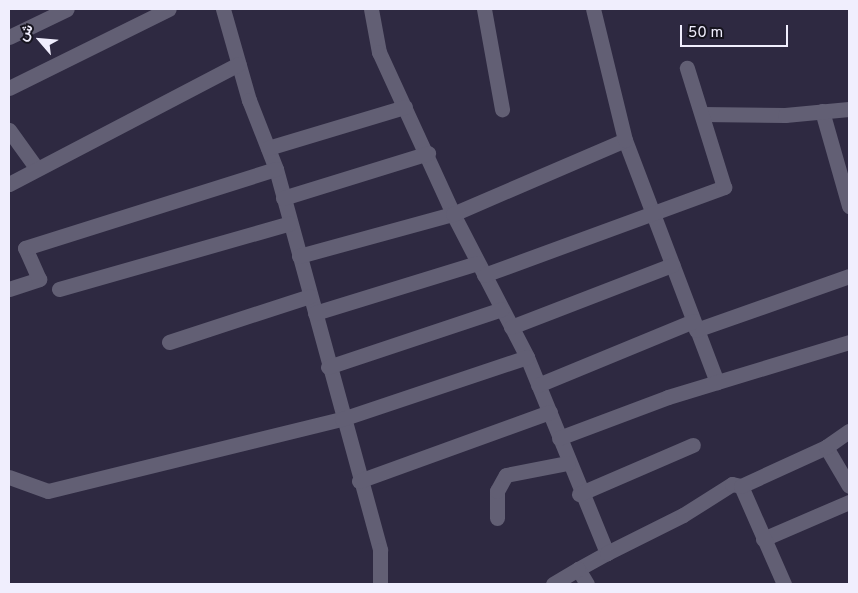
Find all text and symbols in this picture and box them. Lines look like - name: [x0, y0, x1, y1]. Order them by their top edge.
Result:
- north arrow: [15, 15, 65, 65]
- scale bar: [683, 15, 790, 47]
- text: ش: [15, 22, 38, 44]
- text: 50 m: [688, 24, 723, 43]

